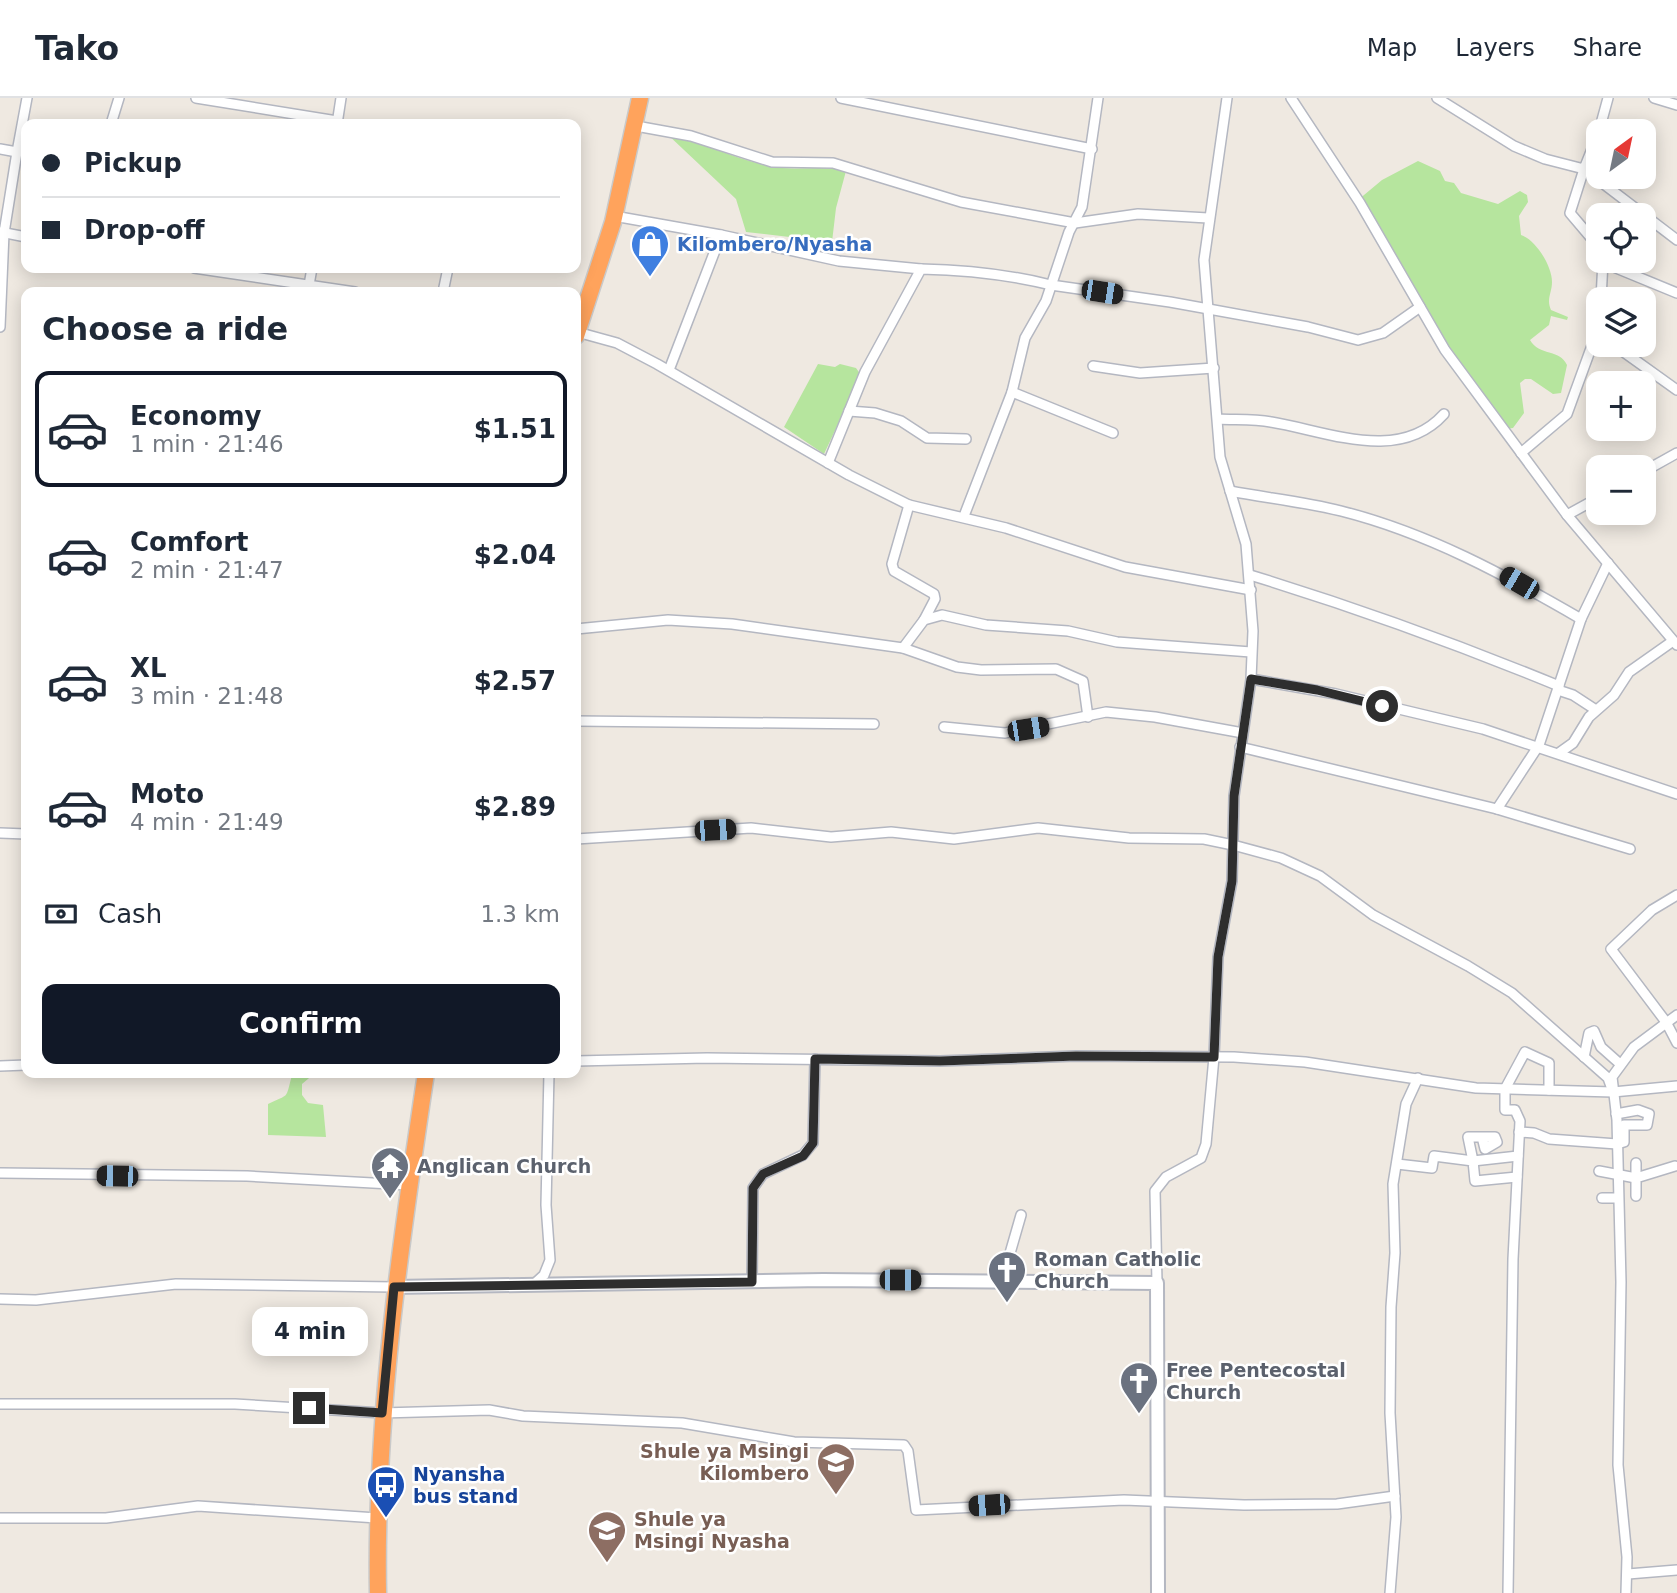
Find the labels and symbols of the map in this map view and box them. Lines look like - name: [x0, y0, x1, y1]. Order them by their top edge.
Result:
- north arrow: [1586, 119, 1656, 189]
- shop icon: Kilombero/Nyasha: [629, 223, 671, 278]
- place label: Kilombero/Nyasha: [677, 233, 872, 255]
- car: [1080, 278, 1125, 306]
- car: [1496, 563, 1543, 603]
- route start: [1366, 690, 1398, 722]
- car: [1006, 715, 1051, 743]
- car: [694, 818, 737, 842]
- temple icon: Anglican Church: [369, 1145, 411, 1200]
- place label: Anglican Church: [417, 1155, 591, 1177]
- car: [96, 1165, 139, 1187]
- place label: Roman Catholic Church: [1034, 1248, 1201, 1292]
- church icon: Roman Catholic Church: [986, 1249, 1028, 1304]
- car: [880, 1270, 922, 1291]
- callout: 4 min: [251, 1306, 367, 1356]
- place label: Free Pentecostal Church: [1166, 1359, 1346, 1403]
- church icon: Free Pentecostal Church: [1118, 1360, 1160, 1415]
- route end: [293, 1392, 325, 1424]
- place label: Shule ya Msingi Kilombero: [640, 1440, 809, 1484]
- school or university icon: Shule ya Msingi Kilombero: [815, 1441, 857, 1496]
- place label: Nyansha bus stand: [413, 1463, 518, 1507]
- bus stop icon: Nyansha bus stand: [365, 1464, 407, 1519]
- car: [968, 1493, 1011, 1517]
- place label: Shule ya Msingi Nyasha: [634, 1508, 790, 1552]
- school or university icon: Shule ya Msingi Nyasha: [586, 1509, 628, 1564]

